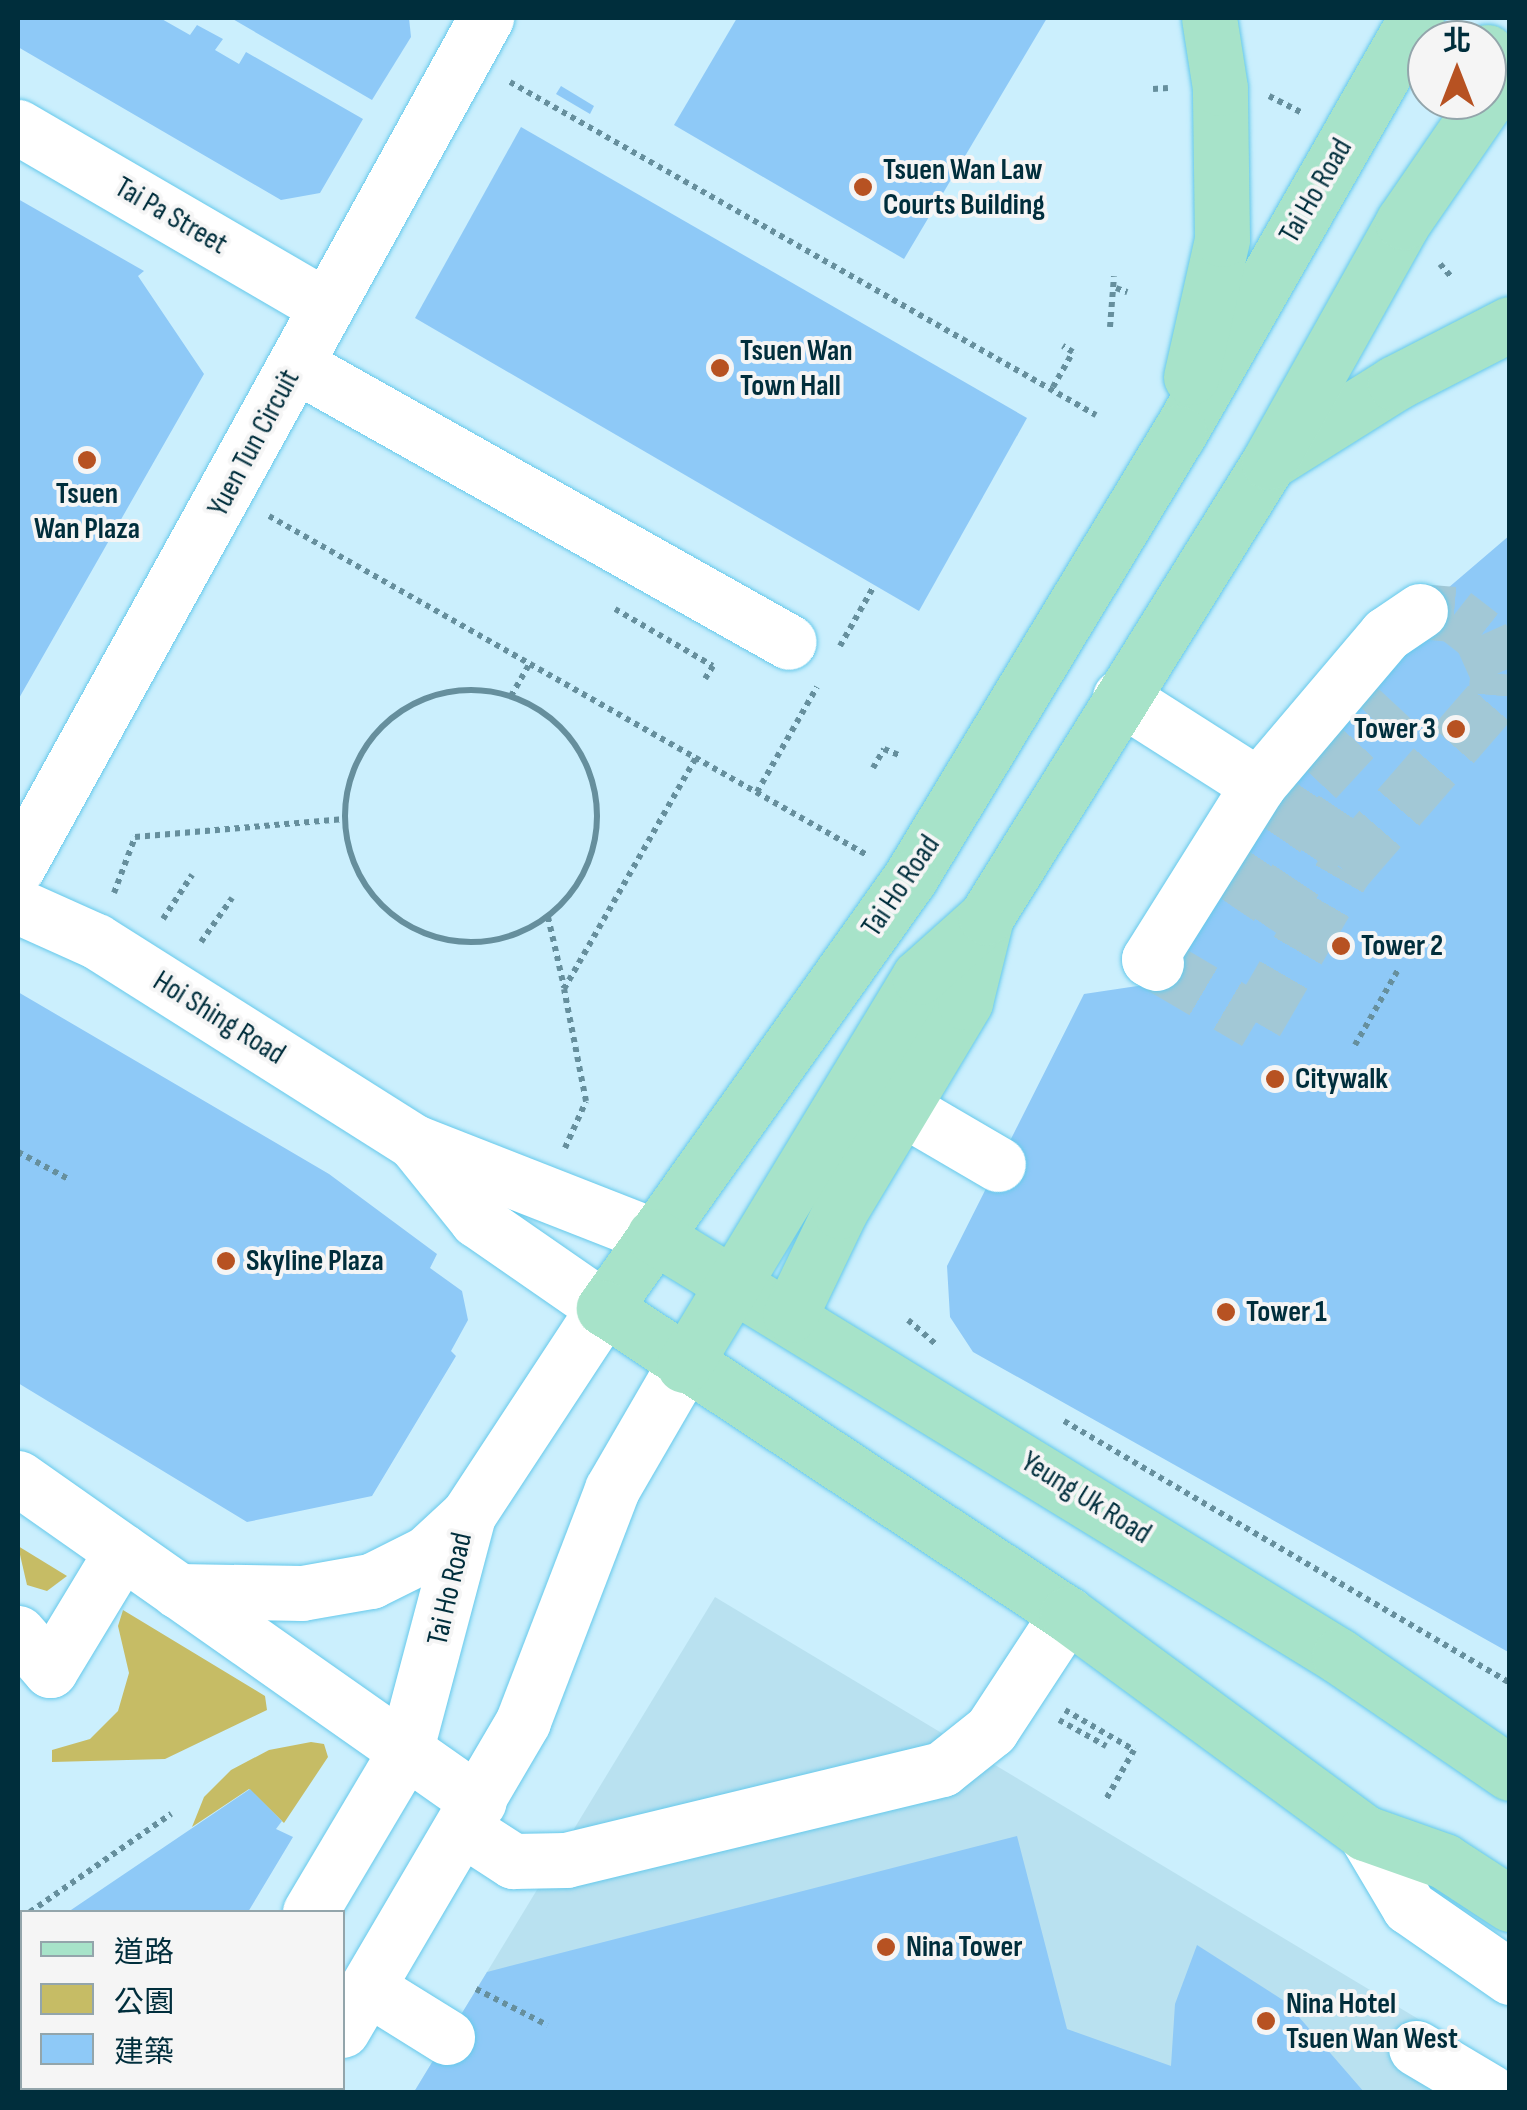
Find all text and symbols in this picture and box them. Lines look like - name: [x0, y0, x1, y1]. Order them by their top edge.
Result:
- north arrow: [1407, 20, 1507, 120]
- text: 北: [1443, 25, 1471, 58]
- street label: Tai Ho Road: [1272, 132, 1360, 250]
- place label: Tsuen Wan Law Courts Building: [883, 152, 1045, 222]
- street label: Tai Pa Street: [108, 169, 234, 263]
- marker: Tsuen Wan Law Courts Building: [852, 176, 874, 198]
- place label: Tsuen Wan Town Hall: [740, 333, 853, 404]
- marker: Tsuen Wan Town Hall: [709, 357, 731, 379]
- street label: Yuen Tun Circuit: [200, 363, 308, 523]
- marker: Tsuen Wan Plaza: [76, 449, 98, 471]
- place label: Tsuen Wan Plaza: [34, 476, 140, 546]
- place label: Tower 3: [1354, 711, 1436, 747]
- marker: Tower 3: [1445, 718, 1467, 740]
- street label: Tai Ho Road: [854, 828, 948, 944]
- place label: Tower 2: [1361, 928, 1443, 964]
- marker: Tower 2: [1330, 935, 1352, 957]
- street label: Hoi Shing Road: [146, 963, 292, 1073]
- place label: Citywalk: [1295, 1061, 1388, 1097]
- marker: Citywalk: [1264, 1068, 1286, 1090]
- place label: Skyline Plaza: [246, 1243, 384, 1279]
- marker: Skyline Plaza: [215, 1250, 237, 1272]
- place label: Tower 1: [1246, 1294, 1327, 1330]
- marker: Tower 1: [1215, 1301, 1237, 1323]
- street label: Yeung Uk Road: [1014, 1444, 1158, 1552]
- street label: Tai Ho Road: [420, 1529, 480, 1649]
- legend: [20, 1910, 345, 2090]
- place label: Nina Tower: [906, 1929, 1023, 1965]
- text: 道路: [114, 1935, 174, 1971]
- marker: Nina Tower: [875, 1936, 897, 1958]
- text: 公園: [114, 1985, 174, 2021]
- place label: Nina Hotel Tsuen Wan West: [1286, 1986, 1458, 2056]
- marker: Nina Hotel Tsuen Wan West: [1255, 2010, 1277, 2032]
- text: 建築: [114, 2035, 174, 2071]

